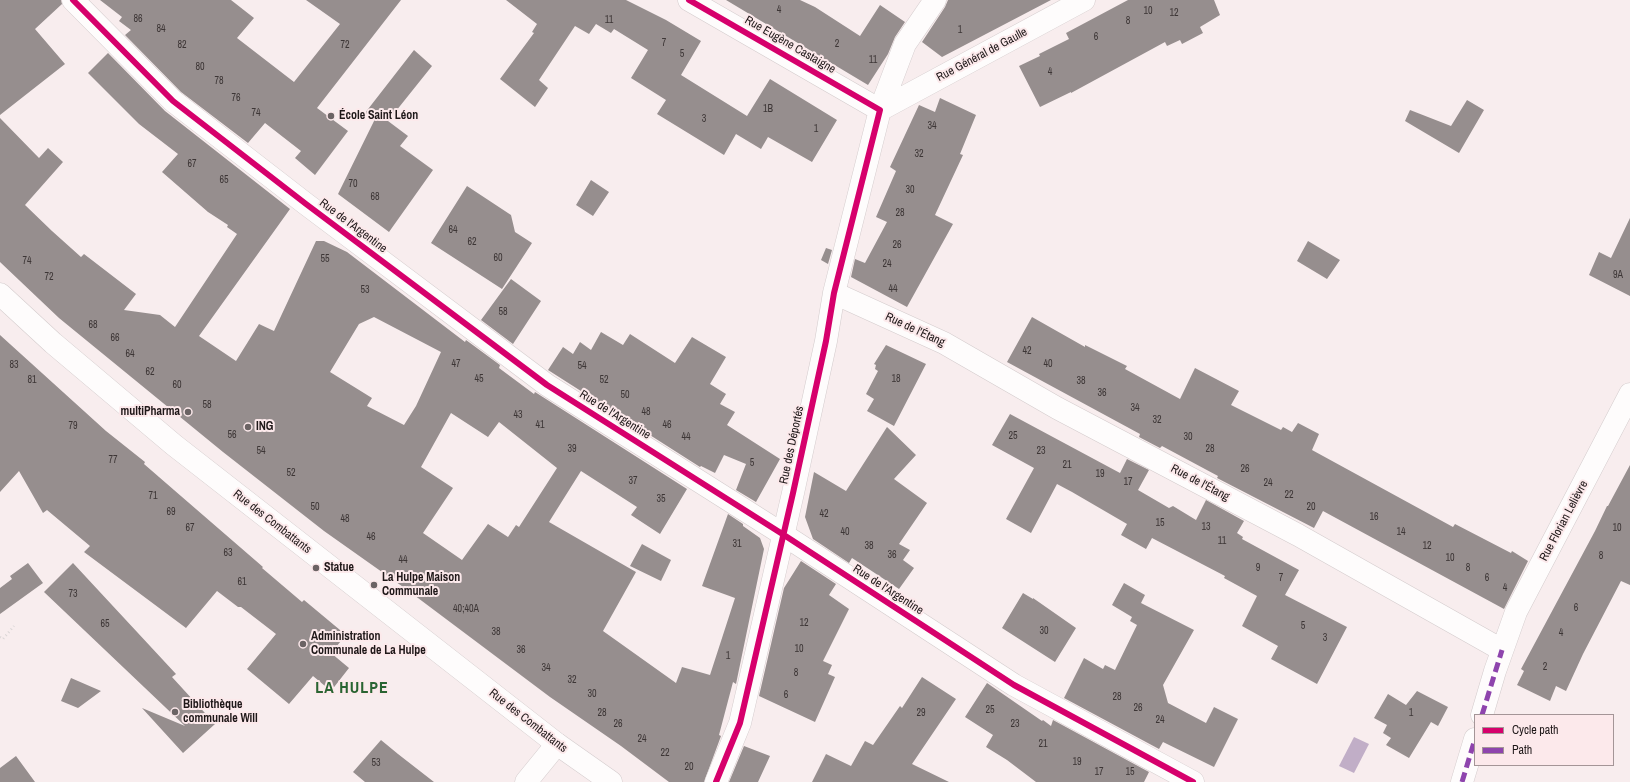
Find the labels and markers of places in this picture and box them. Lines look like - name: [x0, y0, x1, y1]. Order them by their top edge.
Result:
- place label: École Saint Léon: [339, 109, 418, 123]
- marker: École Saint Léon: [326, 111, 336, 121]
- place label: multiPharma: [120, 405, 180, 419]
- marker: multiPharma: [183, 407, 193, 417]
- place label: ING: [256, 420, 273, 434]
- marker: ING: [243, 422, 253, 432]
- place label: Statue: [324, 561, 354, 575]
- marker: Statue: [311, 563, 321, 573]
- place label: La Hulpe Maison Communale: [382, 571, 460, 599]
- marker: La Hulpe Maison Communale: [369, 580, 379, 590]
- place label: Administration Communale de La Hulpe: [311, 630, 426, 658]
- marker: Administration Communale de La Hulpe: [298, 639, 308, 649]
- place label: Bibliothèque communale Will: [183, 698, 258, 726]
- marker: Bibliothèque communale Will: [170, 707, 180, 717]

